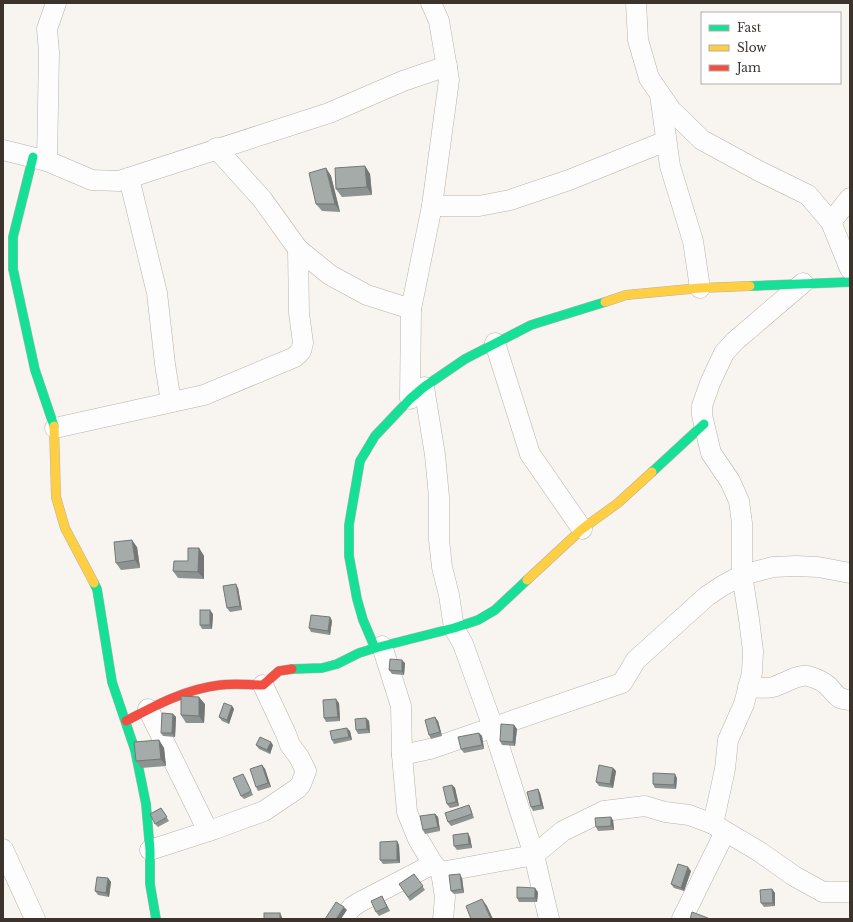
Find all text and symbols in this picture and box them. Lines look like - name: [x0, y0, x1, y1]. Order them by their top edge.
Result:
- legend: [701, 12, 841, 84]
- text: Fast: [737, 20, 762, 35]
- text: Slow: [737, 40, 767, 55]
- text: Jam: [735, 60, 761, 75]

